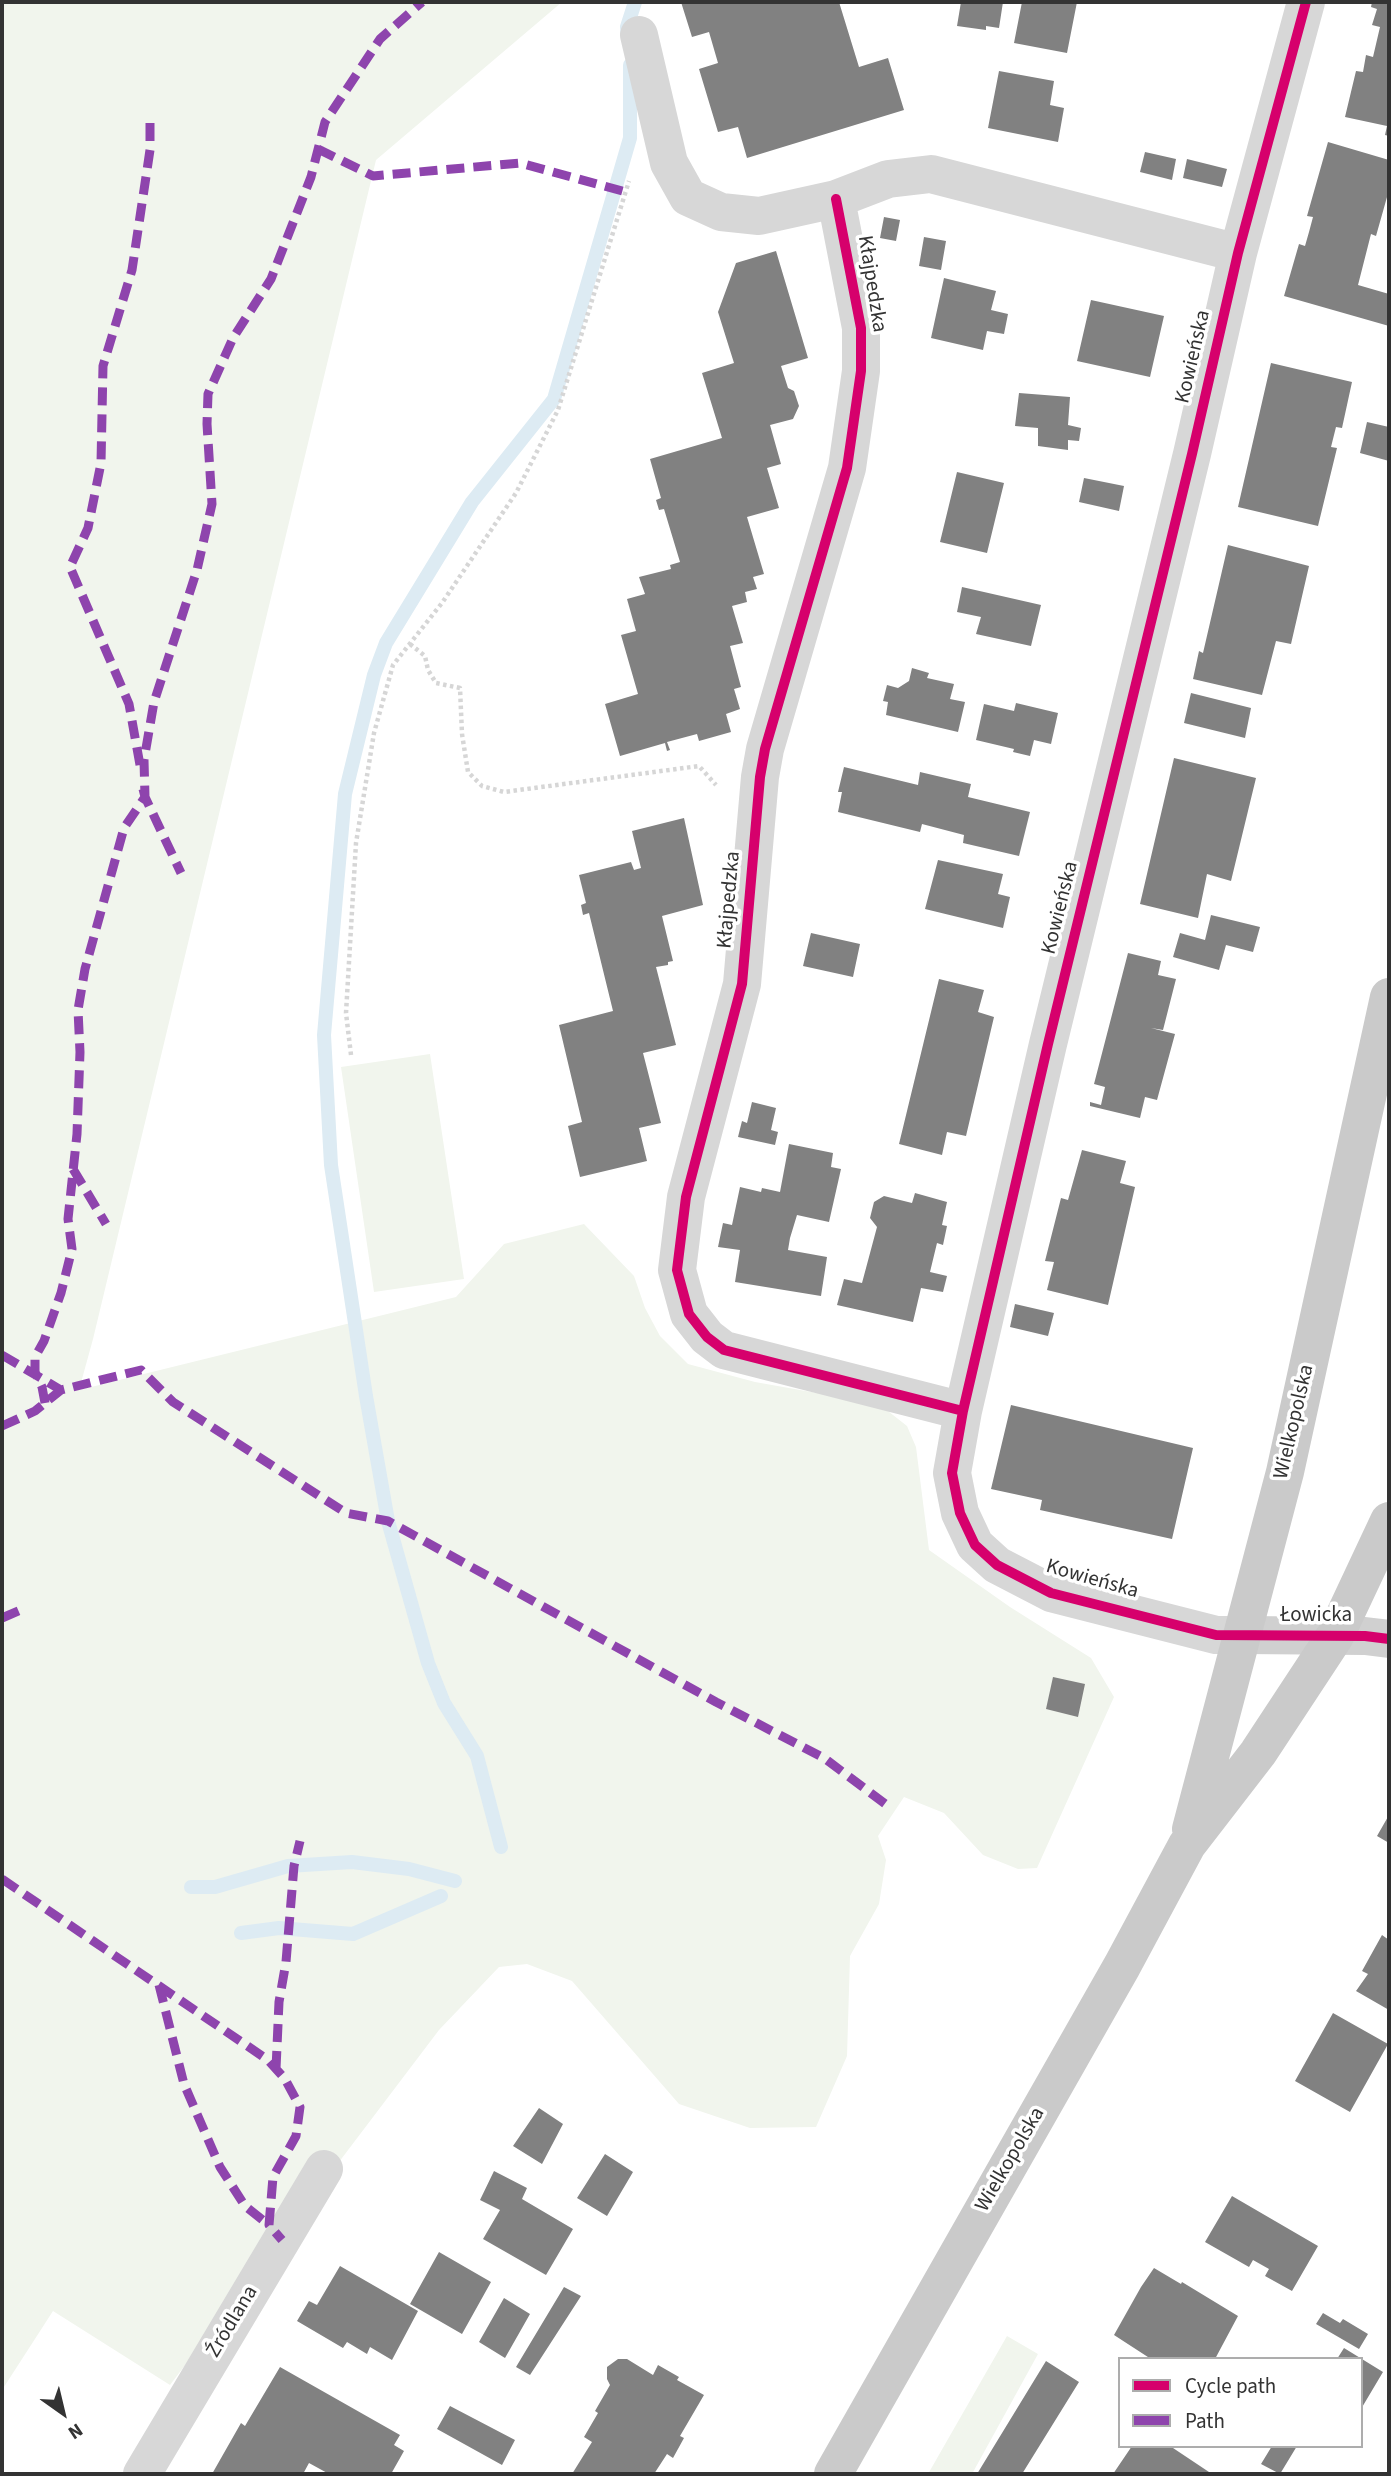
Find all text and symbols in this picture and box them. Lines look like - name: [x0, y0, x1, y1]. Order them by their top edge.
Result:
- street label: Kłajpedzka: [851, 234, 891, 334]
- street label: Kowieńska: [1171, 308, 1217, 406]
- street label: Kłajpedzka: [713, 850, 747, 950]
- street label: Kowieńska: [1037, 859, 1085, 957]
- street label: Wielkopolska: [1270, 1362, 1320, 1482]
- street label: Kowieńska: [1043, 1555, 1141, 1605]
- street label: Łowicka: [1280, 1603, 1352, 1629]
- street label: Wielkopolska: [971, 2103, 1051, 2217]
- street label: Źródlana: [202, 2281, 264, 2363]
- legend: [1118, 2357, 1363, 2448]
- text: Cycle path: [1185, 2371, 1276, 2401]
- north arrow: [28, 2378, 98, 2448]
- text: Path: [1185, 2406, 1225, 2436]
- text: N: [62, 2416, 88, 2446]

